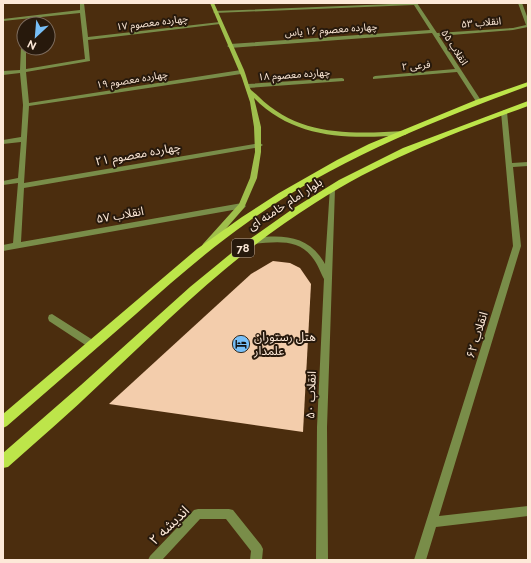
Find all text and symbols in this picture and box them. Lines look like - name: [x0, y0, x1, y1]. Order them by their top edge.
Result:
- street label: چهارده معصوم ۱۷: [116, 13, 189, 35]
- street label: انقلاب ۵۳: [461, 15, 501, 30]
- north arrow: [16, 16, 56, 56]
- street label: چهارده معصوم ۱۶ یاس: [284, 21, 378, 41]
- street label: انقلاب ۵۵: [439, 28, 470, 67]
- text: N: [25, 37, 38, 52]
- street label: فرعی ۲: [401, 59, 432, 73]
- street label: چهارده معصوم ۱۸: [258, 66, 331, 85]
- street label: چهارده معصوم ۱۹: [96, 68, 169, 94]
- street label: چهارده معصوم ۲۱: [94, 140, 182, 170]
- street label: بلوار امام خامنه ای: [245, 175, 326, 235]
- street label: انقلاب ۵۷: [95, 204, 145, 226]
- road number: 78: [232, 239, 254, 257]
- street label: انقلاب ۶۲: [463, 310, 491, 360]
- place label: هتل رستوران علمدار: [253, 330, 316, 358]
- hotel icon: هتل رستوران علمدار: [231, 334, 251, 354]
- street label: انقلاب ۵۰: [303, 371, 319, 419]
- street label: اندیشه ۲: [146, 502, 192, 548]

